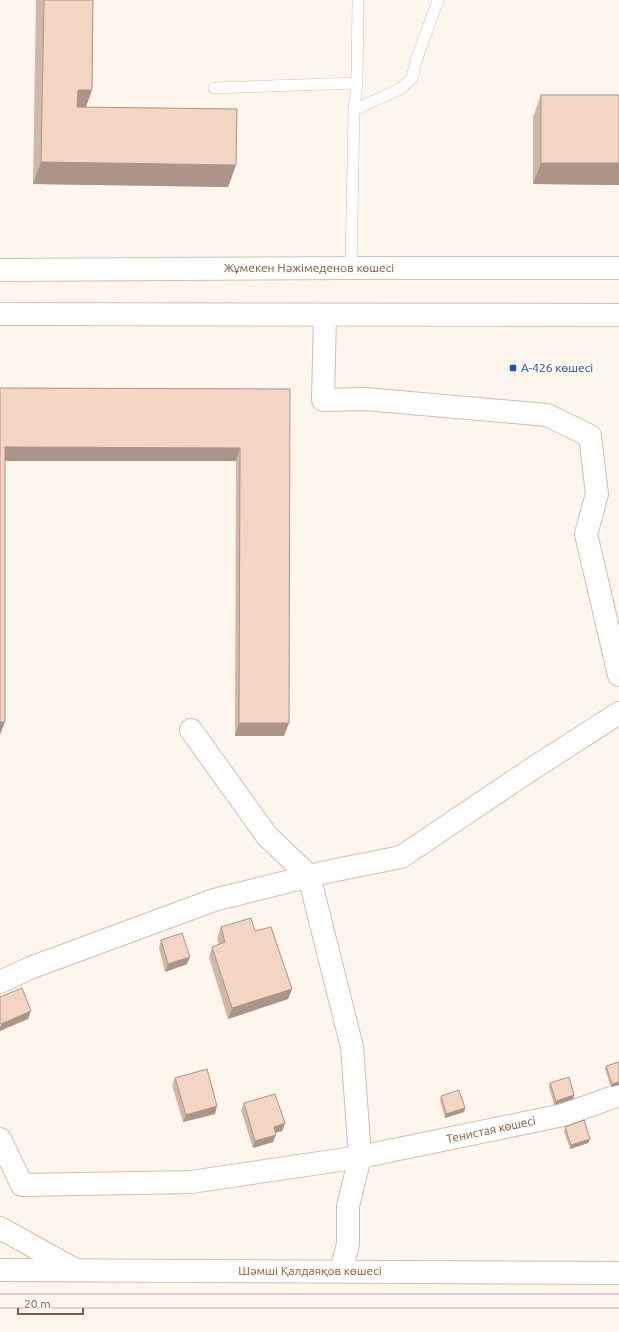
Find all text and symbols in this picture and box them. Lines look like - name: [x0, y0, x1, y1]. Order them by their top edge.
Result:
- street label: Жұмекен Нәжімеденов көшесі: [224, 261, 394, 274]
- place label: А-426 көшесі: [521, 361, 593, 374]
- marker: А-426 көшесі: [508, 363, 518, 373]
- street label: Тенистая көшесі: [445, 1114, 537, 1145]
- street label: Шәмші Қалдаяқов көшесі: [238, 1264, 382, 1277]
- scale bar: [18, 1290, 83, 1316]
- text: 20 m: [24, 1297, 51, 1310]

